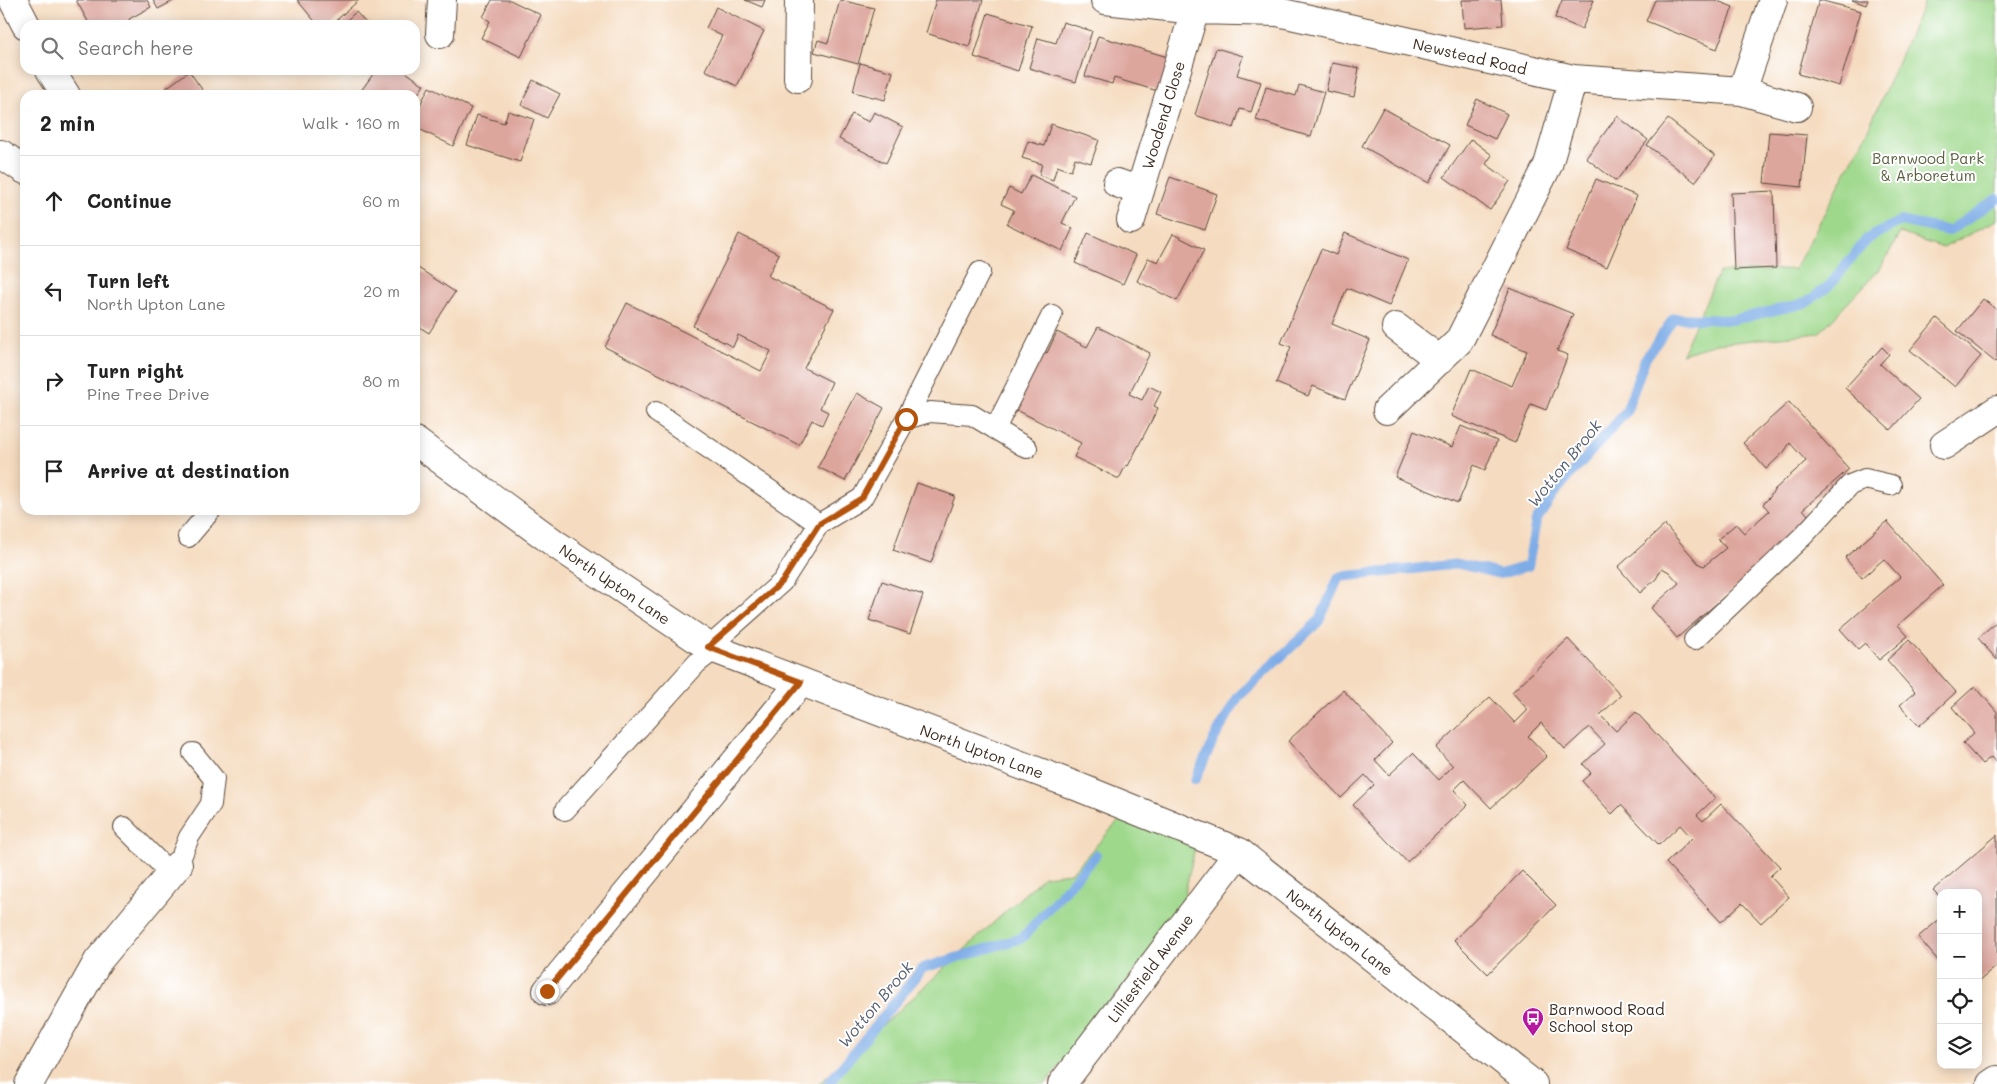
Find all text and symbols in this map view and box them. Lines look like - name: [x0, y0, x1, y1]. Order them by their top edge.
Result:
- search box: [20, 20, 420, 75]
- street label: Newstead Road: [1411, 33, 1529, 79]
- icon: search: [38, 34, 66, 62]
- text: Search here: [78, 35, 194, 60]
- street label: Woodend Close: [1137, 58, 1189, 172]
- text: 2 min: [40, 109, 95, 136]
- text: Walk · 160 m: [302, 112, 400, 133]
- park label: Barnwood Park & Arboretum: [1872, 148, 1984, 185]
- icon: ahead: [40, 187, 68, 215]
- text: Continue: [87, 188, 172, 213]
- text: 60 m: [363, 190, 400, 211]
- text: Turn left: [87, 268, 170, 293]
- icon: left: [40, 277, 68, 305]
- text: 20 m: [363, 280, 400, 301]
- text: North Upton Lane: [87, 293, 226, 314]
- text: Turn right: [87, 358, 184, 383]
- icon: right: [40, 367, 68, 395]
- text: 80 m: [363, 370, 400, 391]
- text: Pine Tree Drive: [87, 383, 210, 404]
- route start: [895, 408, 918, 431]
- water label: Wotton Brook: [1522, 415, 1606, 511]
- icon: arrive: [40, 457, 68, 485]
- text: Arrive at destination: [87, 458, 290, 483]
- street label: North Upton Lane: [555, 539, 675, 629]
- street label: North Upton Lane: [917, 719, 1047, 783]
- street label: North Upton Lane: [1283, 884, 1397, 980]
- map controls: [1937, 889, 1982, 1069]
- button: +: [1937, 889, 1982, 934]
- street label: Lilliesfield Avenue: [1103, 910, 1197, 1026]
- button: −: [1937, 934, 1982, 979]
- water label: Wotton Brook: [833, 956, 918, 1052]
- button: locate: [1937, 979, 1982, 1024]
- route end: [536, 980, 559, 1003]
- place label: Barnwood Road School stop: [1549, 999, 1665, 1036]
- bus stop icon: Barnwood Road School stop: [1521, 1006, 1545, 1037]
- button: layers: [1937, 1024, 1982, 1069]

